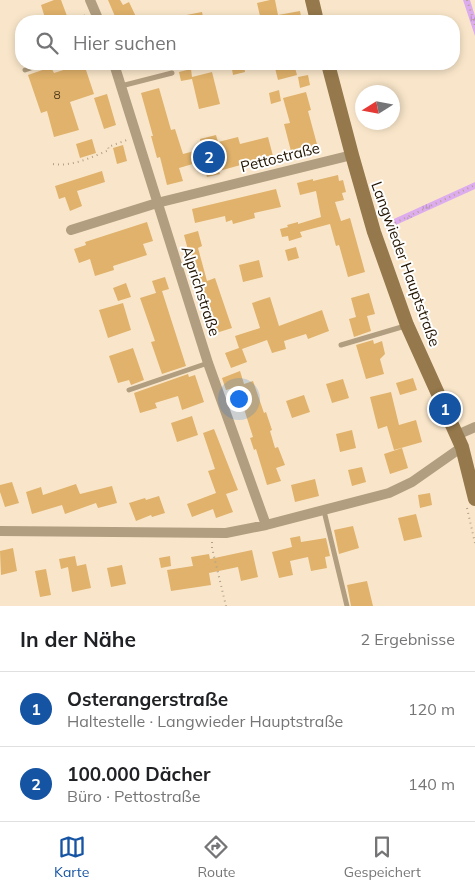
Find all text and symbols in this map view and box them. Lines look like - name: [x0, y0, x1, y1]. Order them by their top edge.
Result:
- search box: [15, 15, 460, 70]
- icon: search: [33, 29, 61, 57]
- text: Hier suchen: [73, 31, 177, 55]
- north arrow: [355, 85, 400, 130]
- house number: 8: [53, 87, 61, 102]
- pin: 2: [193, 138, 225, 176]
- street label: Pettostraße: [238, 138, 322, 176]
- street label: Langwieder Hauptstraße: [367, 179, 445, 349]
- street label: Alprichstraße: [178, 244, 224, 338]
- your location: [226, 386, 252, 412]
- pin: 1: [429, 390, 461, 428]
- text: In der Nähe: [20, 626, 136, 652]
- text: 2 Ergebnisse: [360, 629, 455, 649]
- text: Osterangerstraße: [67, 687, 228, 711]
- text: 1: [31, 699, 41, 719]
- text: 120 m: [408, 699, 455, 719]
- text: Haltestelle · Langwieder Hauptstraße: [67, 711, 343, 731]
- text: 100.000 Dächer: [67, 762, 211, 786]
- text: 2: [31, 774, 41, 794]
- text: 140 m: [408, 774, 455, 794]
- text: Büro · Pettostraße: [67, 786, 200, 806]
- tab: Karte: [54, 833, 89, 881]
- tab: Route: [197, 833, 235, 881]
- tab: Gespeichert: [344, 833, 421, 881]

